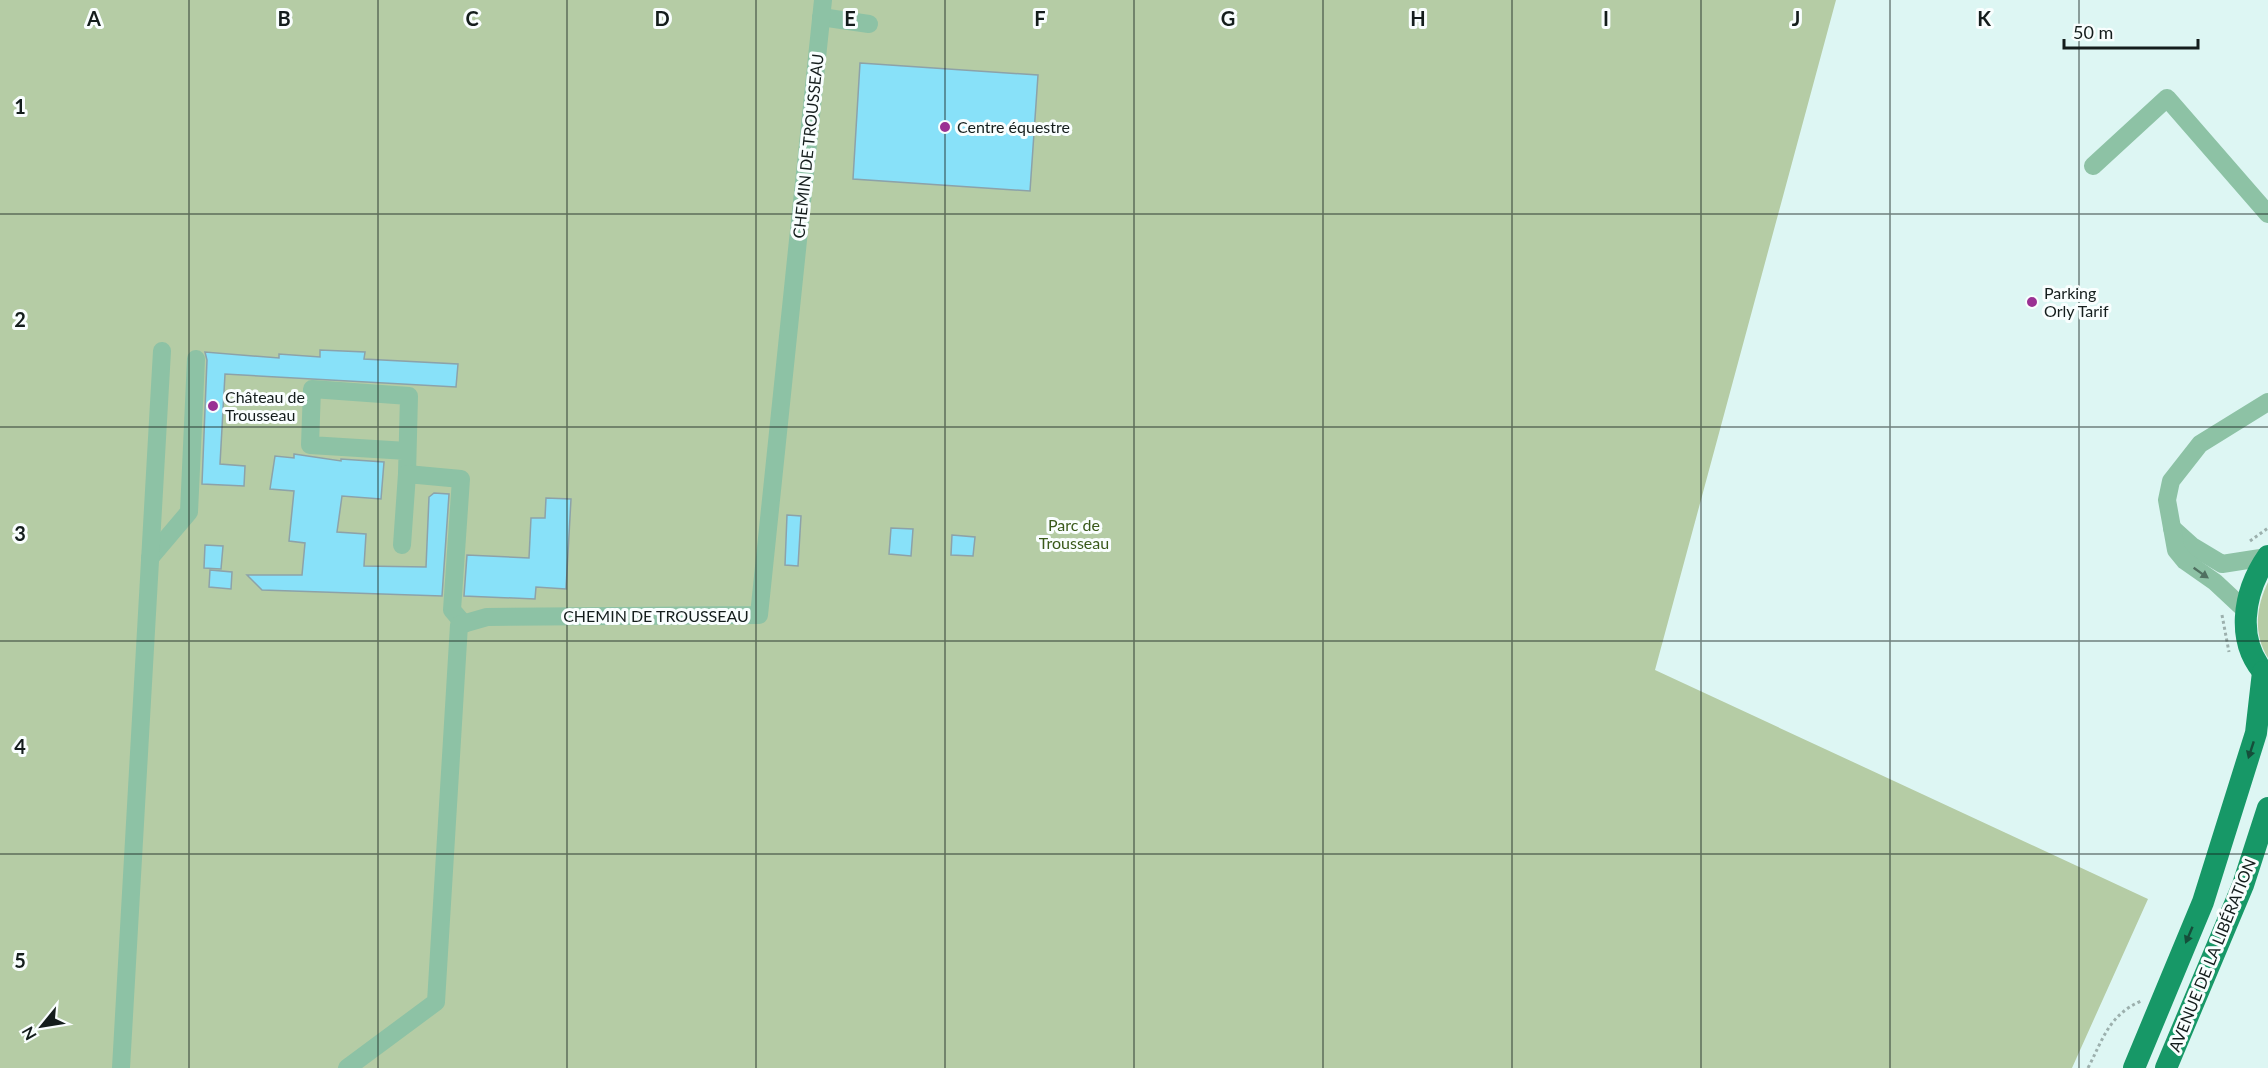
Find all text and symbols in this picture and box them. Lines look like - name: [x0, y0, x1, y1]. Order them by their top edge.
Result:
- text: A: [86, 6, 101, 30]
- text: B: [277, 6, 291, 30]
- text: C: [465, 6, 479, 30]
- text: D: [654, 6, 670, 30]
- text: E: [844, 6, 856, 30]
- text: F: [1034, 6, 1046, 30]
- text: G: [1221, 6, 1235, 30]
- text: H: [1410, 6, 1426, 30]
- text: I: [1603, 6, 1609, 30]
- text: J: [1792, 6, 1800, 30]
- text: K: [1977, 6, 1991, 30]
- scale bar: [2064, 12, 2198, 50]
- text: 50 m: [2073, 21, 2113, 43]
- street label: CHEMIN DE TROUSSEAU: [788, 53, 827, 239]
- text: 1: [14, 94, 26, 118]
- place label: Centre équestre: [957, 117, 1070, 136]
- marker: Centre équestre: [938, 120, 952, 134]
- place label: Parking Orly Tarif: [2044, 283, 2109, 320]
- marker: Parking Orly Tarif: [2025, 295, 2039, 309]
- text: 2: [14, 307, 26, 331]
- place label: Château de Trousseau: [225, 387, 305, 424]
- marker: Château de Trousseau: [206, 399, 220, 413]
- park label: Parc de Trousseau: [1039, 515, 1109, 552]
- text: 3: [14, 521, 26, 545]
- one-way arrow: [2193, 567, 2209, 579]
- street label: CHEMIN DE TROUSSEAU: [563, 606, 749, 625]
- text: 4: [14, 734, 26, 758]
- one-way arrow: [2246, 741, 2255, 759]
- street label: AVENUE DE LA LIBÉRATION: [2164, 856, 2259, 1054]
- one-way arrow: [2184, 926, 2193, 944]
- text: 5: [14, 948, 26, 972]
- north arrow: [12, 996, 72, 1056]
- text: N: [17, 1024, 40, 1044]

